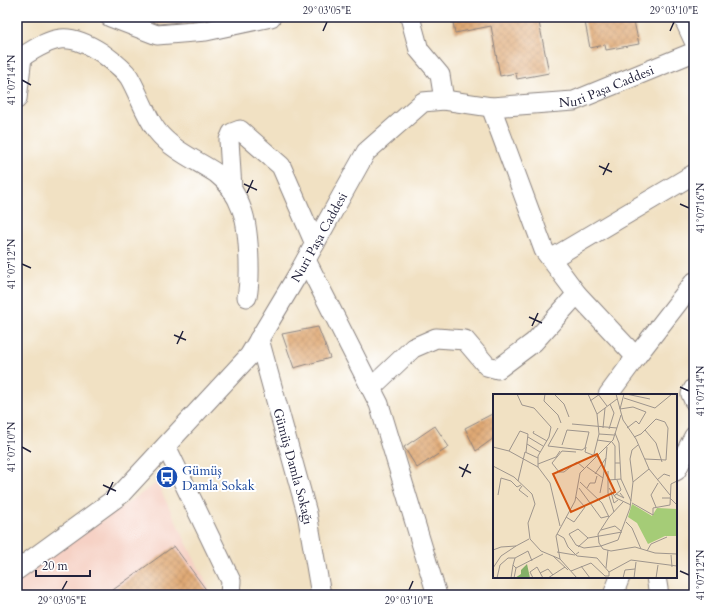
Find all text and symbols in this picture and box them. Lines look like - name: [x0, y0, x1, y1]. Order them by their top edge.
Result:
- text: 29°03'05"E: [303, 4, 351, 18]
- text: 29°03'10"E: [650, 4, 698, 18]
- text: 41°07'14"N: [5, 54, 19, 105]
- street label: Nuri Paşa Caddesi: [558, 61, 657, 112]
- text: 41°07'16"N: [694, 182, 708, 233]
- street label: Nuri Paşa Caddesi: [287, 189, 352, 286]
- text: 41°07'12"N: [5, 238, 19, 289]
- text: 41°07'14"N: [694, 365, 708, 416]
- inset map: [493, 394, 677, 578]
- street label: Gümüş Damla Sokağı: [268, 406, 317, 526]
- text: 41°07'10"N: [5, 421, 19, 472]
- place label: Gümüş Damla Sokak: [182, 462, 255, 495]
- bus stop icon: Gümüş Damla Sokak: [154, 464, 180, 490]
- text: 41°07'12"N: [694, 549, 708, 600]
- scale bar: [36, 552, 90, 578]
- text: 20 m: [42, 558, 69, 574]
- text: 29°03'05"E: [38, 594, 86, 608]
- text: 29°03'10"E: [385, 594, 433, 608]

